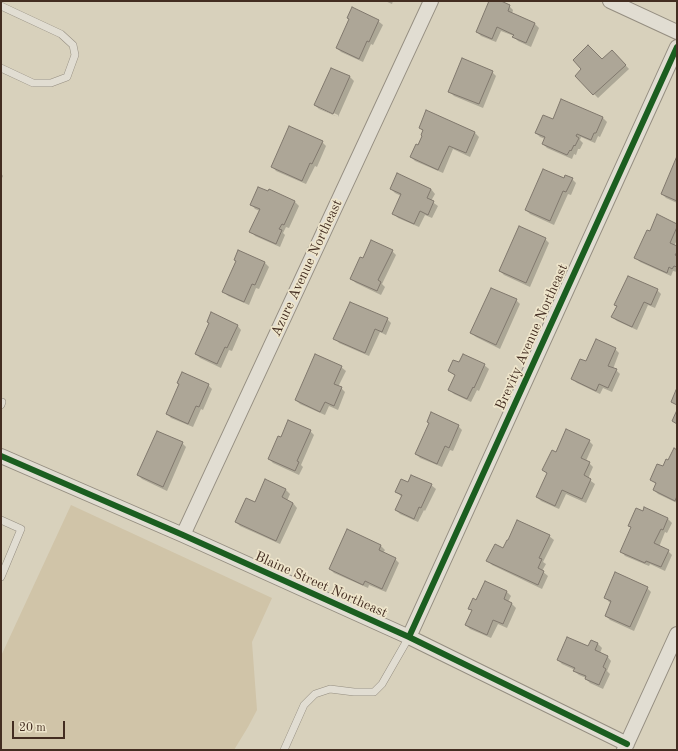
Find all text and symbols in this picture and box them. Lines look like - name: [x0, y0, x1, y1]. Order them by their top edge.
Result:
- street label: Azure Avenue Northeast: [268, 197, 346, 339]
- street label: Brevity Avenue Northeast: [492, 261, 572, 413]
- street label: Blaine Street Northeast: [252, 548, 390, 622]
- scale bar: [14, 713, 67, 739]
- text: 20 m: [19, 722, 46, 734]

